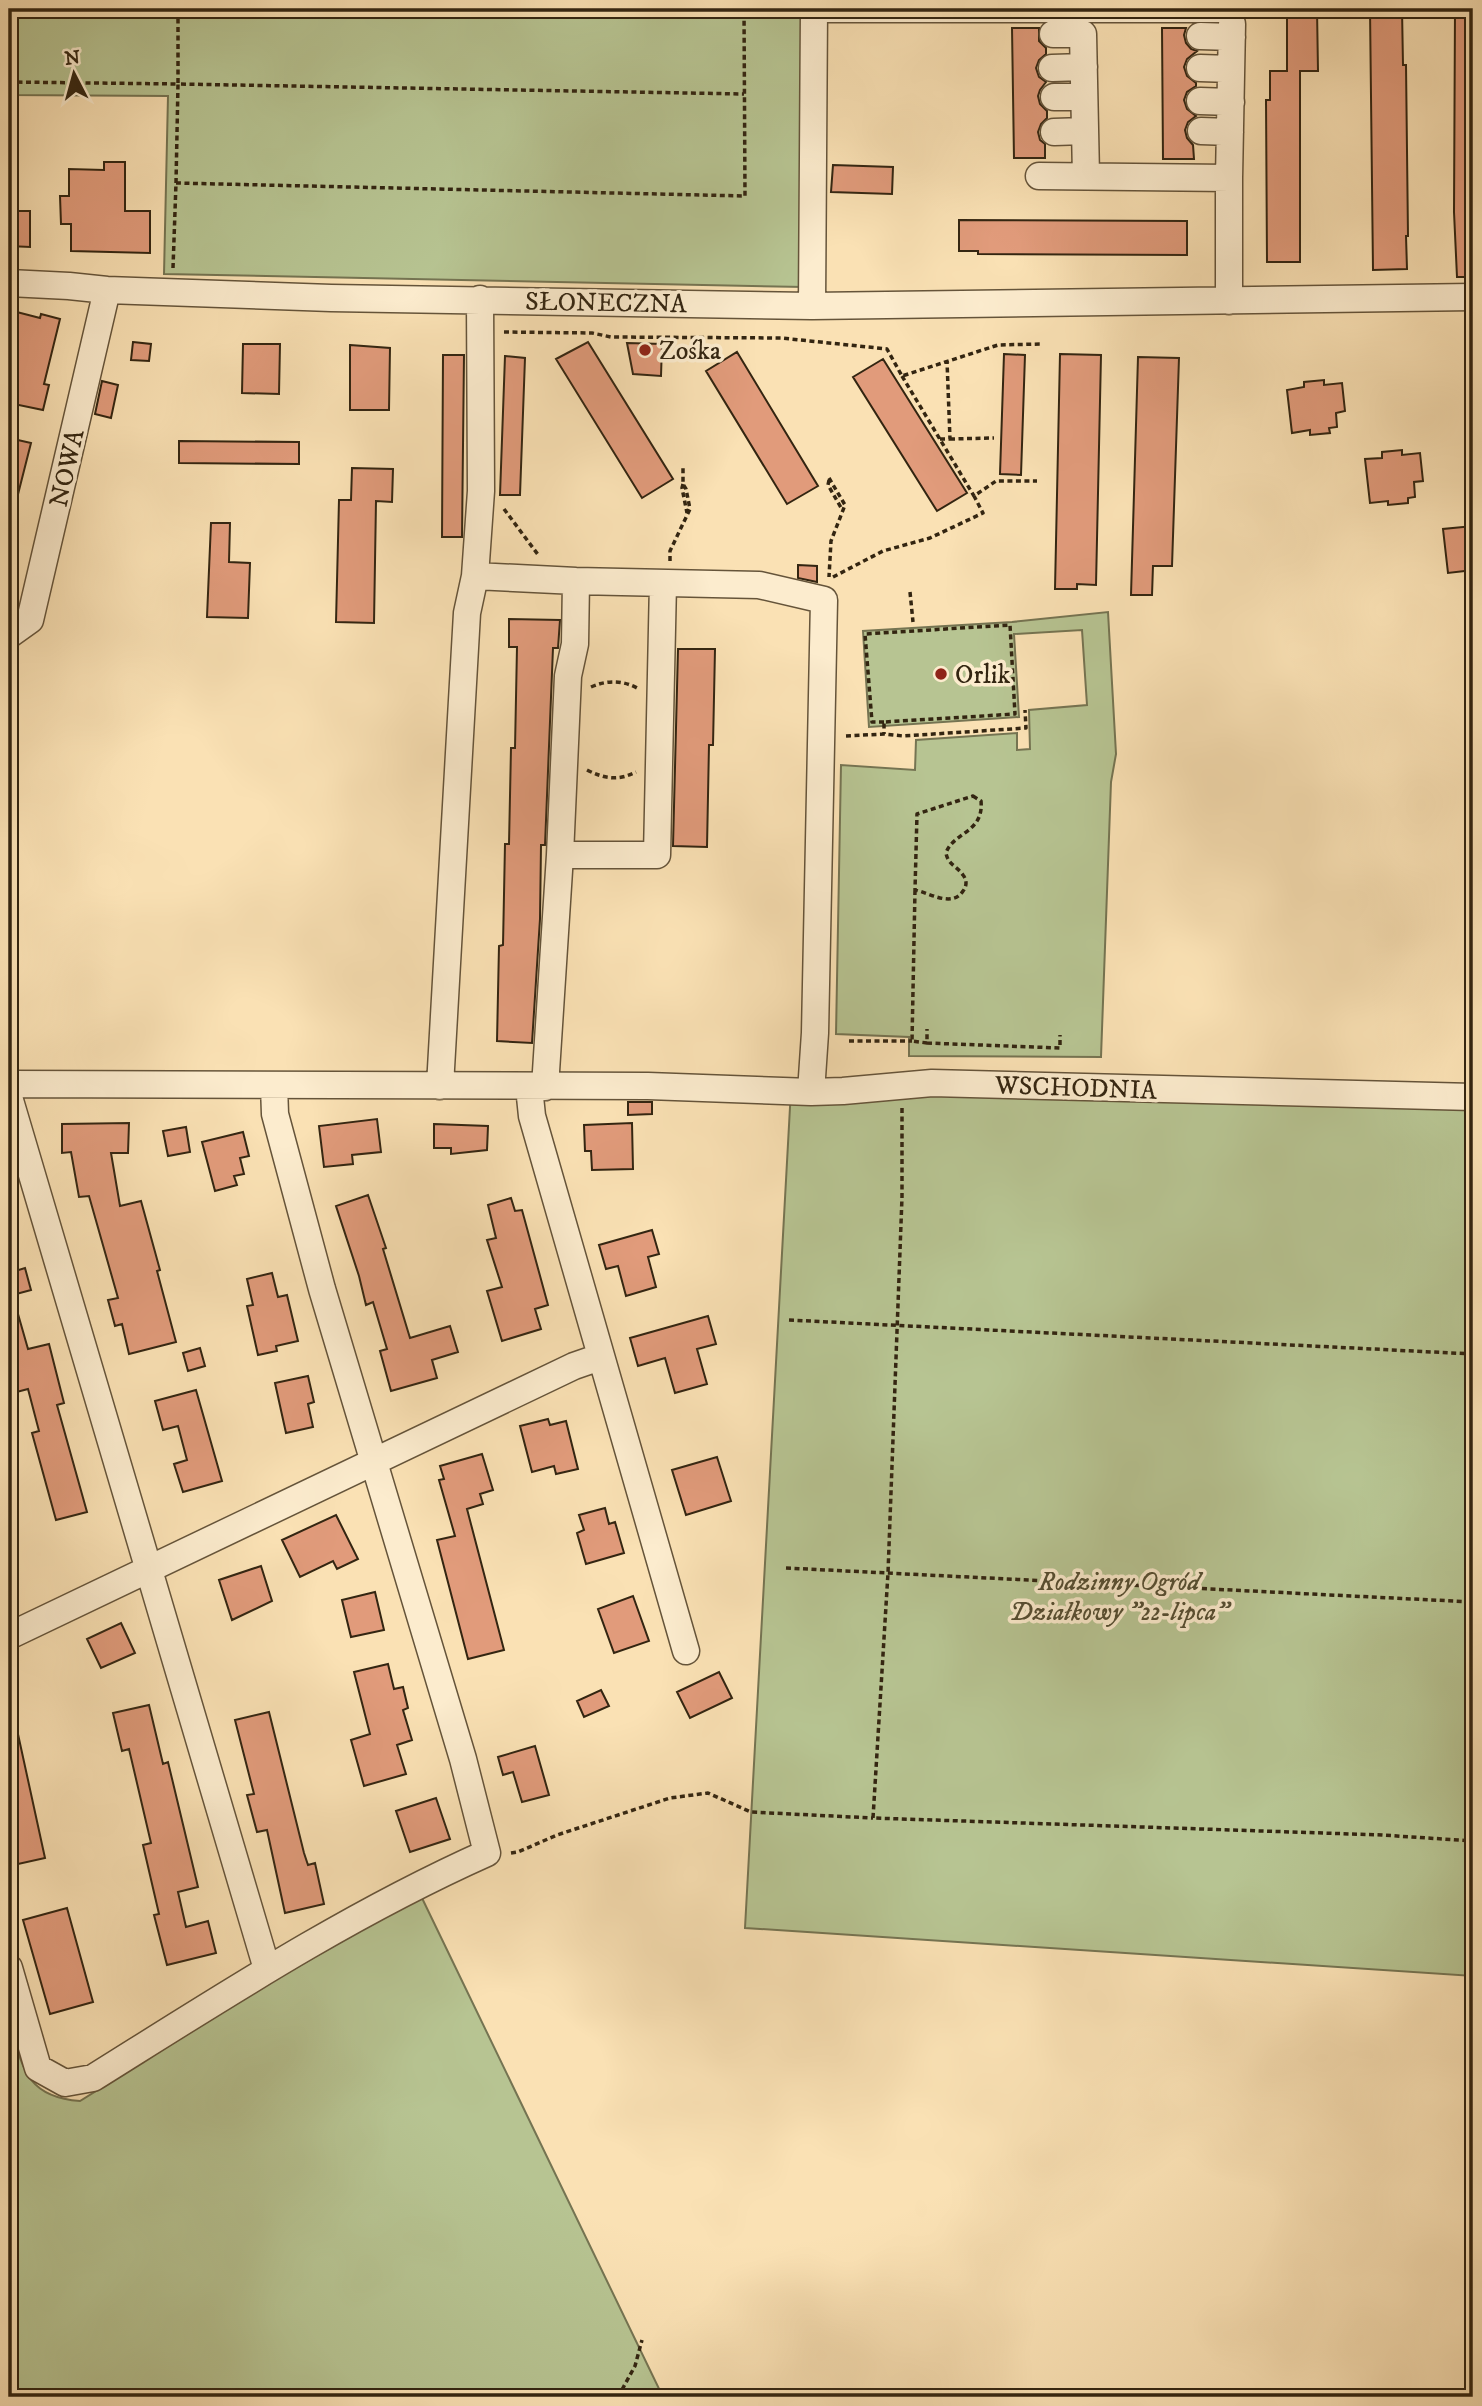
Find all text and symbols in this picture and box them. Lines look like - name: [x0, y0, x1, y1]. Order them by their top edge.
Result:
- north arrow: [38, 38, 108, 108]
- text: N: [63, 46, 82, 71]
- street label: SŁONECZNA: [525, 286, 687, 321]
- place label: Zośka: [659, 335, 721, 368]
- marker: Zośka: [637, 342, 653, 358]
- street label: NOWA: [43, 426, 92, 510]
- place label: Orlik: [955, 659, 1010, 692]
- marker: Orlik: [933, 666, 949, 682]
- street label: WSCHODNIA: [993, 1069, 1158, 1108]
- park label: Rodzinny Ogród Działkowy "22-lipca": [1010, 1566, 1232, 1629]

